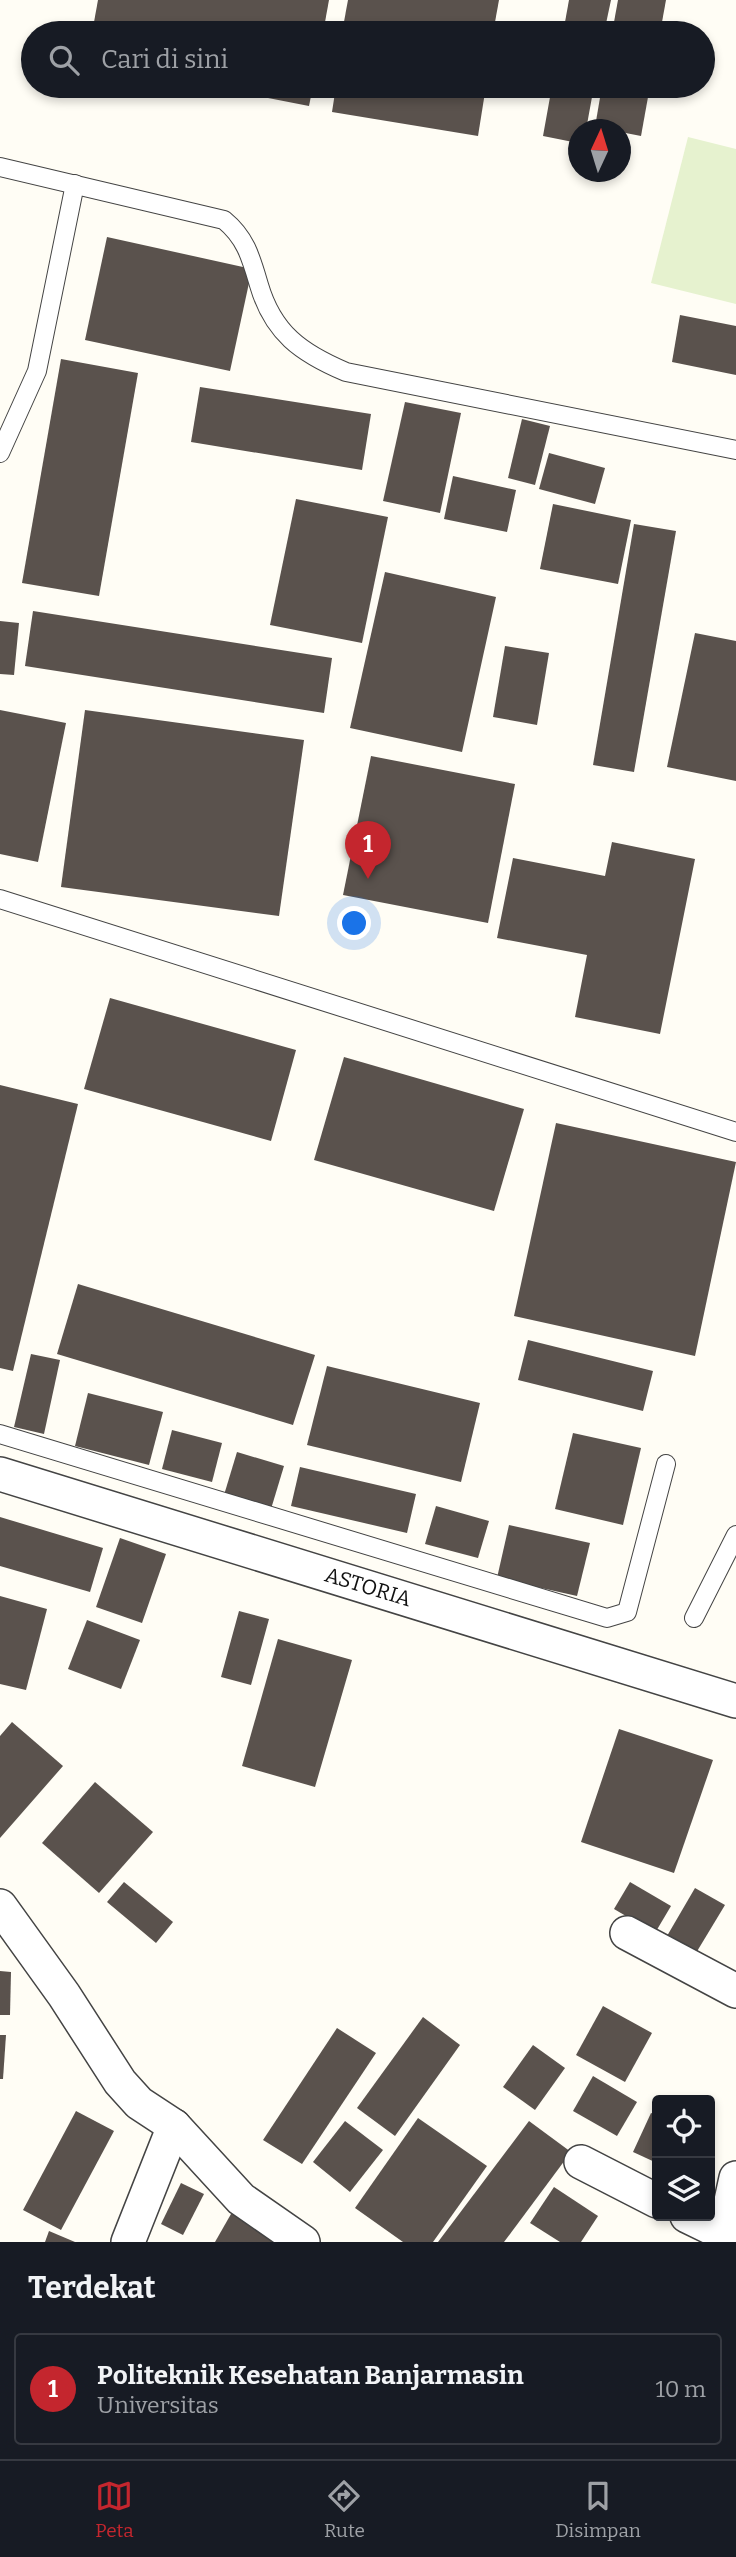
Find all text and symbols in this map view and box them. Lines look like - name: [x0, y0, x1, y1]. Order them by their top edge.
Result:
- search box: [21, 21, 715, 98]
- icon: search: [45, 41, 83, 79]
- text: Cari di sini: [101, 44, 228, 75]
- north arrow: [568, 119, 631, 182]
- pin: 1: [345, 821, 391, 879]
- your location: [337, 906, 371, 940]
- street label: ASTORIA: [322, 1562, 414, 1612]
- map controls: [652, 2095, 715, 2221]
- button: locate: [652, 2095, 715, 2158]
- button: layers: [652, 2158, 715, 2221]
- text: Terdekat: [28, 2270, 156, 2306]
- text: Politeknik Kesehatan Banjarmasin: [97, 2360, 524, 2391]
- text: 1: [48, 2375, 58, 2403]
- text: 10 m: [655, 2375, 706, 2403]
- text: Universitas: [97, 2391, 219, 2419]
- tab: Peta: [95, 2477, 134, 2542]
- tab: Rute: [324, 2477, 365, 2542]
- tab: Disimpan: [555, 2477, 641, 2542]

